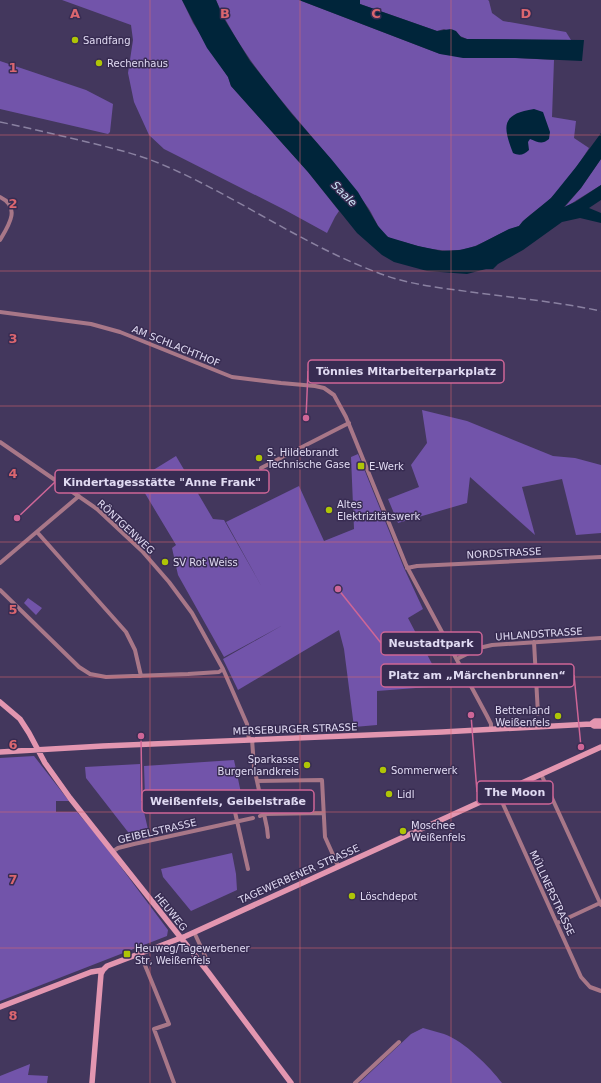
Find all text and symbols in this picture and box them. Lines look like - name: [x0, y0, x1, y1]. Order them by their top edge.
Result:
- text: A: [70, 6, 80, 21]
- text: B: [220, 6, 230, 21]
- text: C: [371, 6, 381, 21]
- text: D: [521, 6, 532, 21]
- marker: Sandfang: [70, 35, 80, 45]
- place label: Sandfang: [83, 35, 131, 46]
- marker: Rechenhaus: [94, 58, 104, 68]
- place label: Rechenhaus: [107, 58, 168, 69]
- text: 1: [8, 60, 18, 75]
- water label: Saale: [329, 179, 359, 209]
- text: 2: [8, 196, 18, 211]
- street label: AM SCHLACHTHOF: [130, 323, 222, 369]
- text: 3: [8, 331, 18, 346]
- callout: Tönnies Mitarbeiterparkplatz: [308, 360, 504, 383]
- text: Tönnies Mitarbeiterparkplatz: [316, 365, 496, 378]
- place label: S. Hildebrandt Technische Gase: [266, 447, 350, 470]
- marker: S. Hildebrandt Technische Gase: [254, 453, 264, 463]
- marker: E-Werk: [356, 461, 366, 471]
- place label: E-Werk: [369, 461, 404, 472]
- text: 4: [8, 466, 18, 481]
- callout: Kindertagesstätte "Anne Frank": [55, 470, 269, 493]
- text: Kindertagesstätte "Anne Frank": [63, 476, 261, 489]
- street label: RÖNTGENWEG: [95, 497, 157, 556]
- place label: Altes Elektrizitätswerk: [337, 499, 421, 522]
- marker: Altes Elektrizitätswerk: [324, 505, 334, 515]
- street label: NORDSTRASSE: [466, 546, 542, 560]
- marker: SV Rot Weiss: [160, 557, 170, 567]
- place label: SV Rot Weiss: [173, 557, 238, 568]
- text: 5: [8, 602, 18, 617]
- street label: UHLANDSTRASSE: [495, 625, 583, 643]
- callout: Neustadtpark: [381, 632, 482, 655]
- text: Neustadtpark: [389, 637, 474, 650]
- callout: Platz am „Märchenbrunnen“: [381, 664, 574, 687]
- text: Platz am „Märchenbrunnen“: [388, 669, 566, 682]
- place label: Bettenland Weißenfels: [495, 705, 550, 728]
- marker: Bettenland Weißenfels: [553, 711, 563, 721]
- street label: MERSEBURGER STRASSE: [232, 721, 358, 737]
- text: 6: [8, 737, 18, 752]
- place label: Sparkasse Burgenlandkreis: [218, 754, 299, 777]
- marker: Sparkasse Burgenlandkreis: [302, 760, 312, 770]
- marker: Sommerwerk: [378, 765, 388, 775]
- place label: Sommerwerk: [391, 765, 458, 776]
- callout: The Moon: [477, 781, 553, 804]
- text: The Moon: [485, 786, 545, 799]
- marker: Lidl: [384, 789, 394, 799]
- place label: Lidl: [397, 789, 414, 800]
- callout: Weißenfels, Geibelstraße: [142, 790, 314, 813]
- text: Weißenfels, Geibelstraße: [150, 795, 306, 808]
- street label: GEIBELSTRASSE: [116, 817, 198, 845]
- place label: Moschee Weißenfels: [411, 820, 466, 843]
- marker: Moschee Weißenfels: [398, 826, 408, 836]
- street label: TAGEWERBENER STRASSE: [236, 842, 361, 906]
- street label: MÜLLNERSTRASSE: [527, 848, 577, 937]
- text: 7: [8, 872, 18, 887]
- street label: HEUWEG: [153, 891, 189, 933]
- marker: Löschdepot: [347, 891, 357, 901]
- place label: Löschdepot: [360, 891, 418, 902]
- place label: Heuweg/Tagewerbener Str, Weißenfels: [135, 943, 251, 966]
- marker: Heuweg/Tagewerbener Str, Weißenfels: [122, 949, 132, 959]
- text: 8: [8, 1008, 18, 1023]

